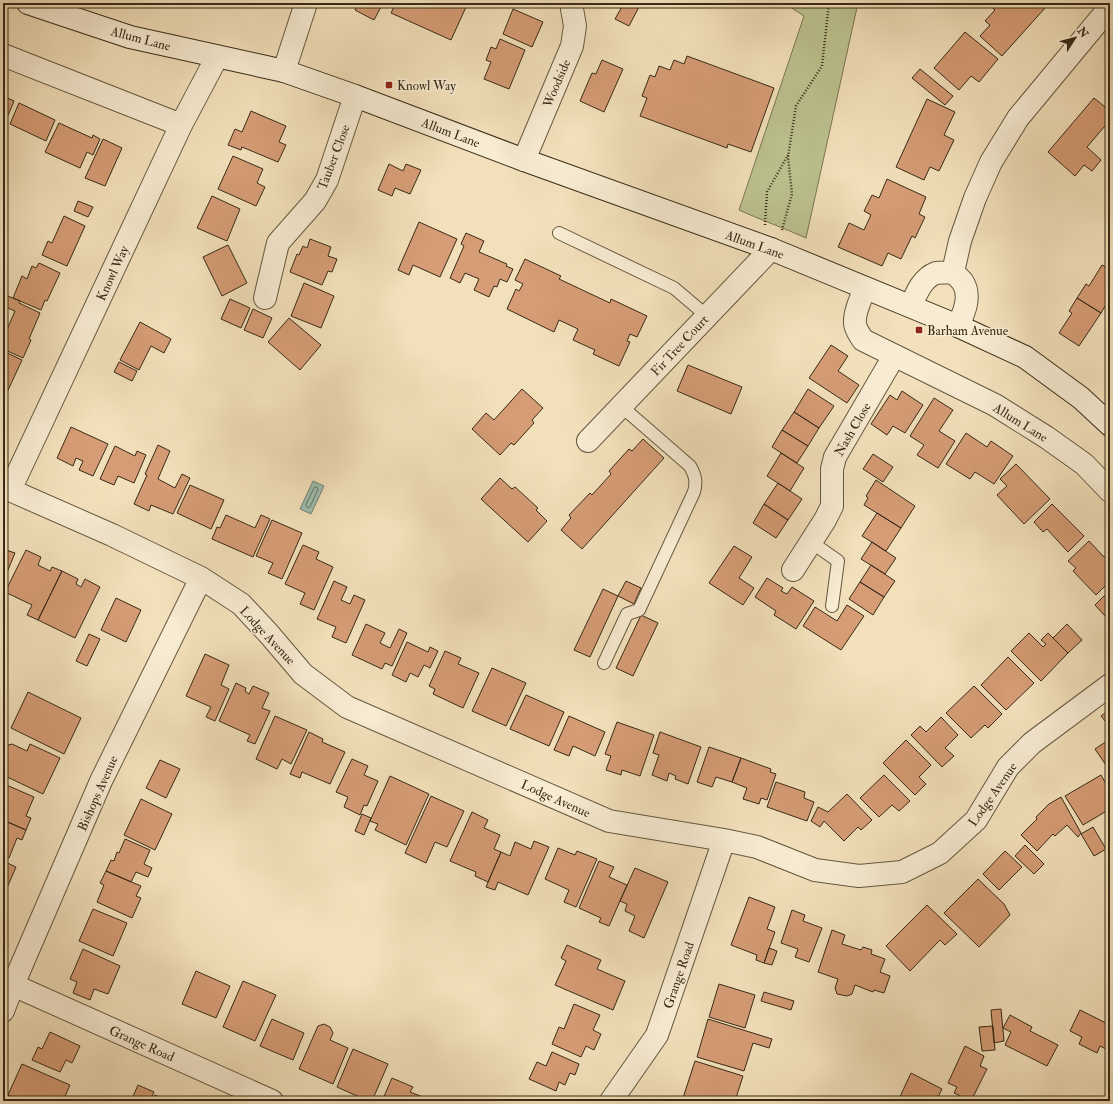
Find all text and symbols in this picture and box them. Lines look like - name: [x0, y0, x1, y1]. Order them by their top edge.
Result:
- north arrow: [1055, 18, 1095, 58]
- street label: Allum Lane: [108, 23, 173, 55]
- text: N: [1074, 24, 1092, 41]
- street label: Woodside: [539, 56, 574, 111]
- place label: Knowl Way: [397, 78, 456, 95]
- marker: Knowl Way: [384, 80, 394, 90]
- street label: Allum Lane: [418, 114, 483, 152]
- street label: Tauber Close: [314, 122, 354, 192]
- street label: Allum Lane: [722, 227, 787, 263]
- street label: Knowl Way: [93, 243, 134, 304]
- street label: Fir Tree Court: [648, 312, 712, 379]
- place label: Barham Avenue: [927, 323, 1009, 339]
- marker: Barham Avenue: [914, 325, 924, 335]
- street label: Nash Close: [831, 399, 875, 459]
- street label: Allum Lane: [989, 399, 1051, 446]
- street label: Lodge Avenue: [236, 603, 299, 669]
- street label: Bishops Avenue: [74, 753, 123, 834]
- street label: Lodge Avenue: [965, 759, 1021, 830]
- street label: Lodge Avenue: [518, 776, 593, 822]
- street label: Grange Road: [660, 939, 698, 1011]
- street label: Grange Road: [107, 1022, 177, 1066]

